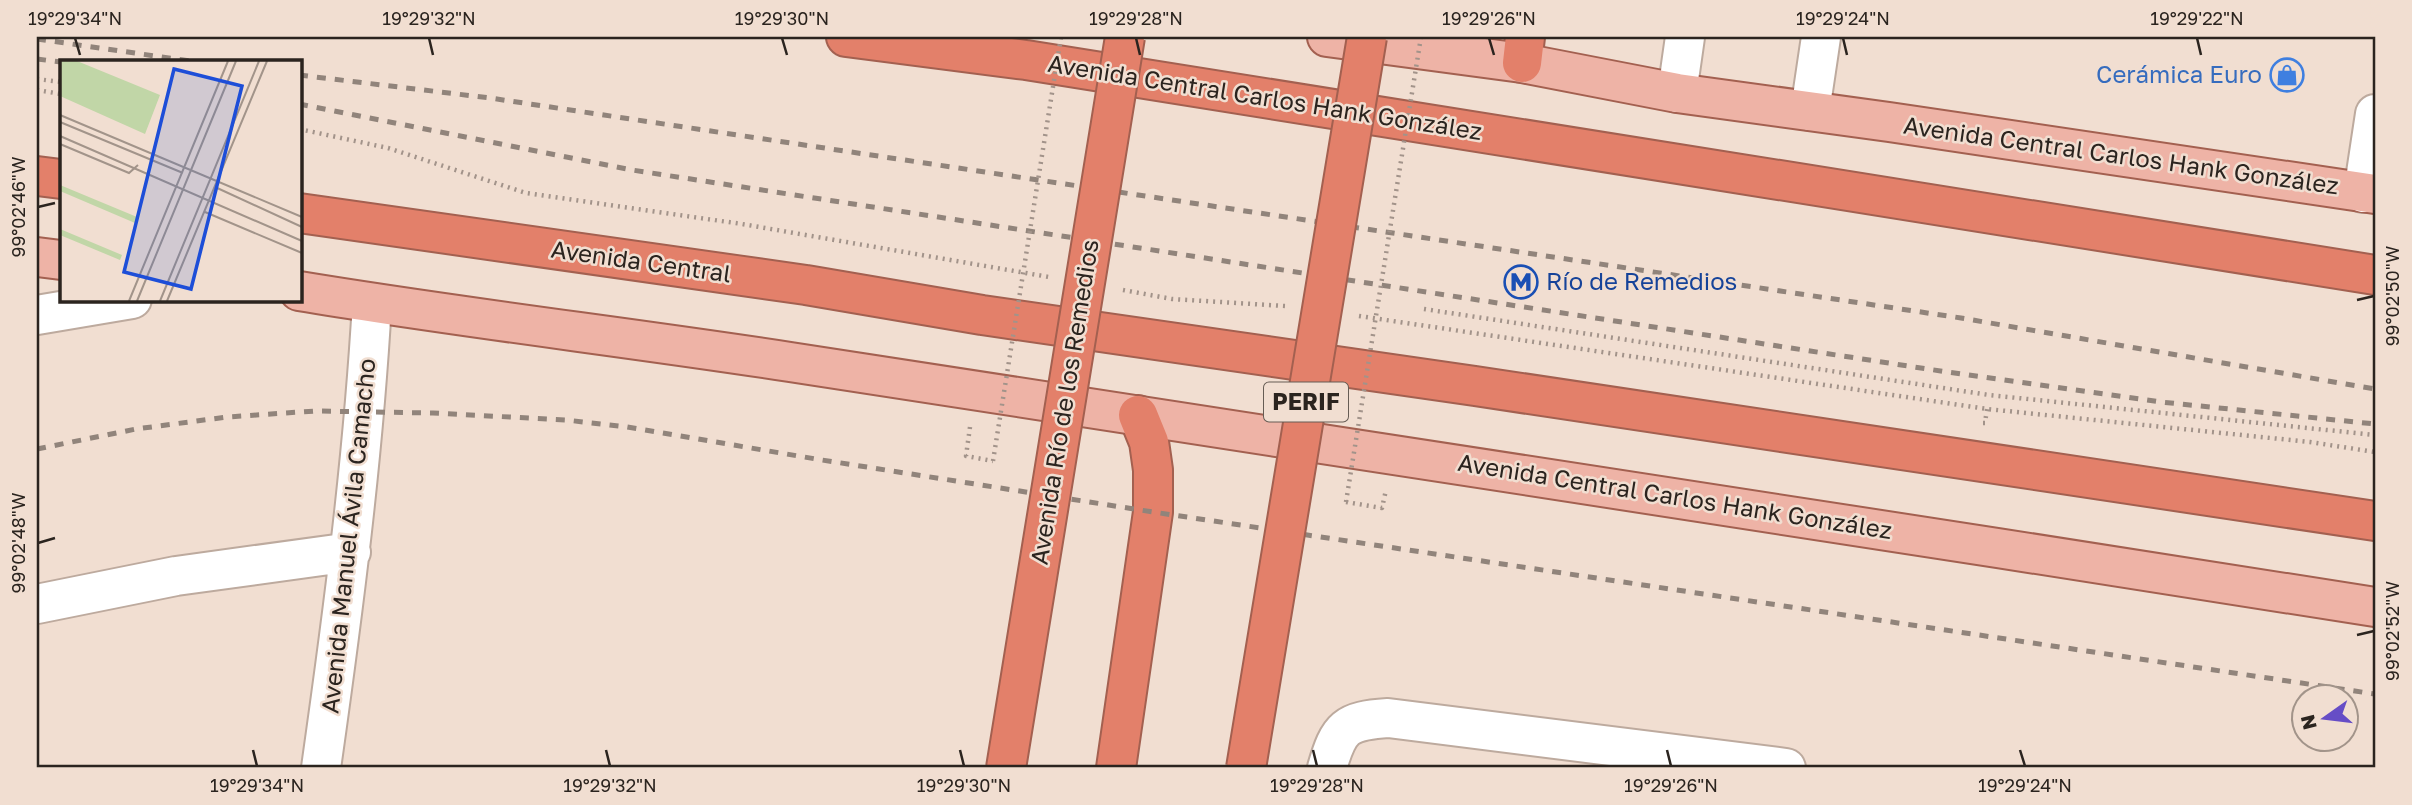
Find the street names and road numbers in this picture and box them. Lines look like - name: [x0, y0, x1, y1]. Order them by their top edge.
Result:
- street label: Avenida Central Carlos Hank González: [1046, 48, 1484, 145]
- street label: Avenida Central Carlos Hank González: [1902, 110, 2341, 199]
- street label: Avenida Central: [549, 234, 733, 288]
- street label: Avenida Río de los Remedios: [1023, 237, 1104, 566]
- street label: Avenida Manuel Ávila Camacho: [314, 357, 381, 715]
- road number: PERIF: [1264, 382, 1348, 422]
- street label: Avenida Central Carlos Hank González: [1456, 447, 1894, 544]

